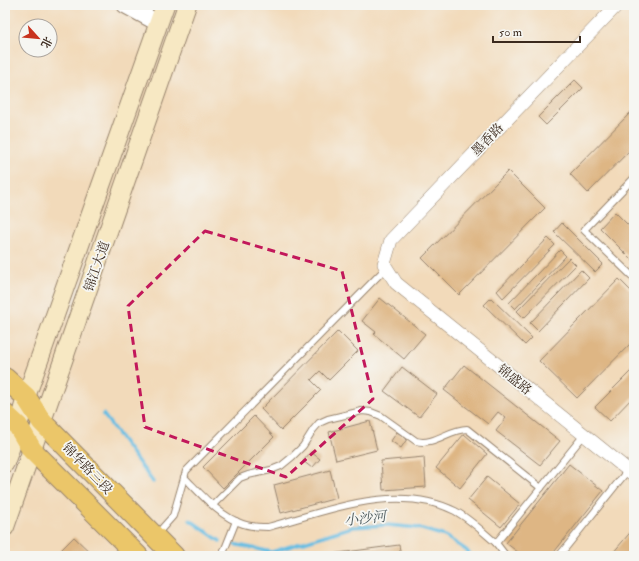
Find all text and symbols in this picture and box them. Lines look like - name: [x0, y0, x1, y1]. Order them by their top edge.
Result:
- north arrow: [18, 18, 58, 58]
- scale bar: [493, 18, 580, 44]
- text: 50 m: [499, 25, 523, 40]
- text: 北: [38, 34, 55, 50]
- street label: 墨香路: [468, 120, 507, 159]
- street label: 锦江大道: [81, 239, 113, 294]
- street label: 锦盛路: [494, 361, 535, 398]
- street label: 锦华路三段: [59, 440, 116, 498]
- water label: 小沙河: [343, 508, 390, 529]

